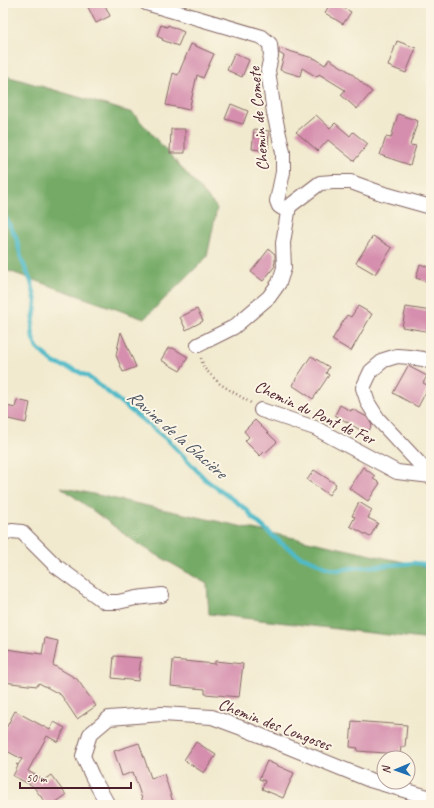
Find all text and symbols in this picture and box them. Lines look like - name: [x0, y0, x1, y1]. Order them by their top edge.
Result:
- street label: Chemin de Comete: [243, 65, 273, 172]
- street label: Chemin du Pont de Fer: [251, 375, 380, 450]
- water label: Ravine de la Glacière: [123, 385, 233, 485]
- street label: Chemin des Longoses: [216, 693, 336, 756]
- north arrow: [376, 750, 416, 790]
- scale bar: [20, 764, 131, 790]
- text: N: [379, 765, 393, 774]
- text: 50 m: [26, 770, 48, 786]

